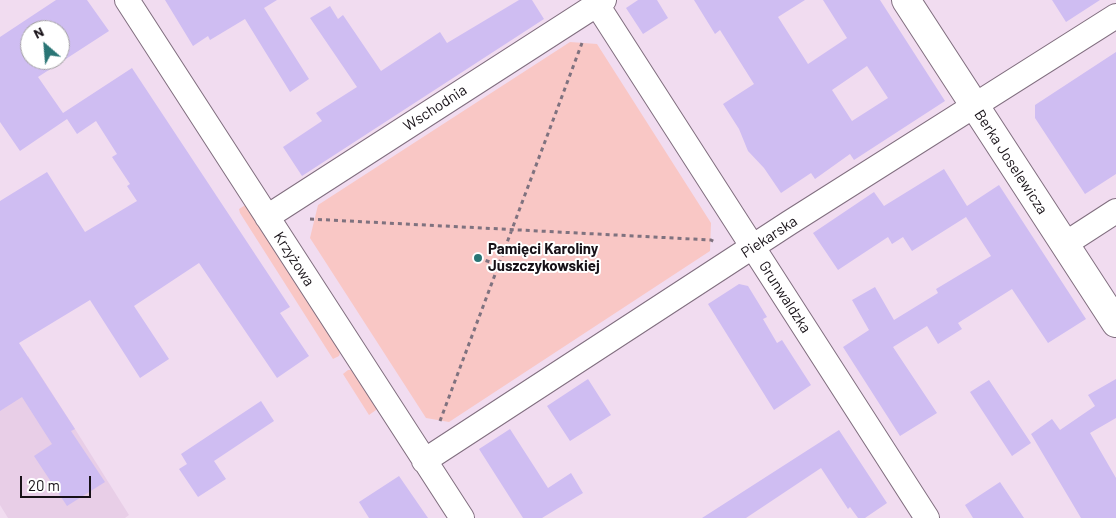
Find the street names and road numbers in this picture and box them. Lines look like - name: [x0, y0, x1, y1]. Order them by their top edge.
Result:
- street label: Wschodnia: [400, 81, 470, 135]
- street label: Berka Joselewicza: [970, 106, 1052, 218]
- street label: Piekarska: [738, 212, 800, 262]
- street label: Krzyżowa: [270, 228, 318, 290]
- street label: Grunwaldzka: [755, 258, 815, 336]

